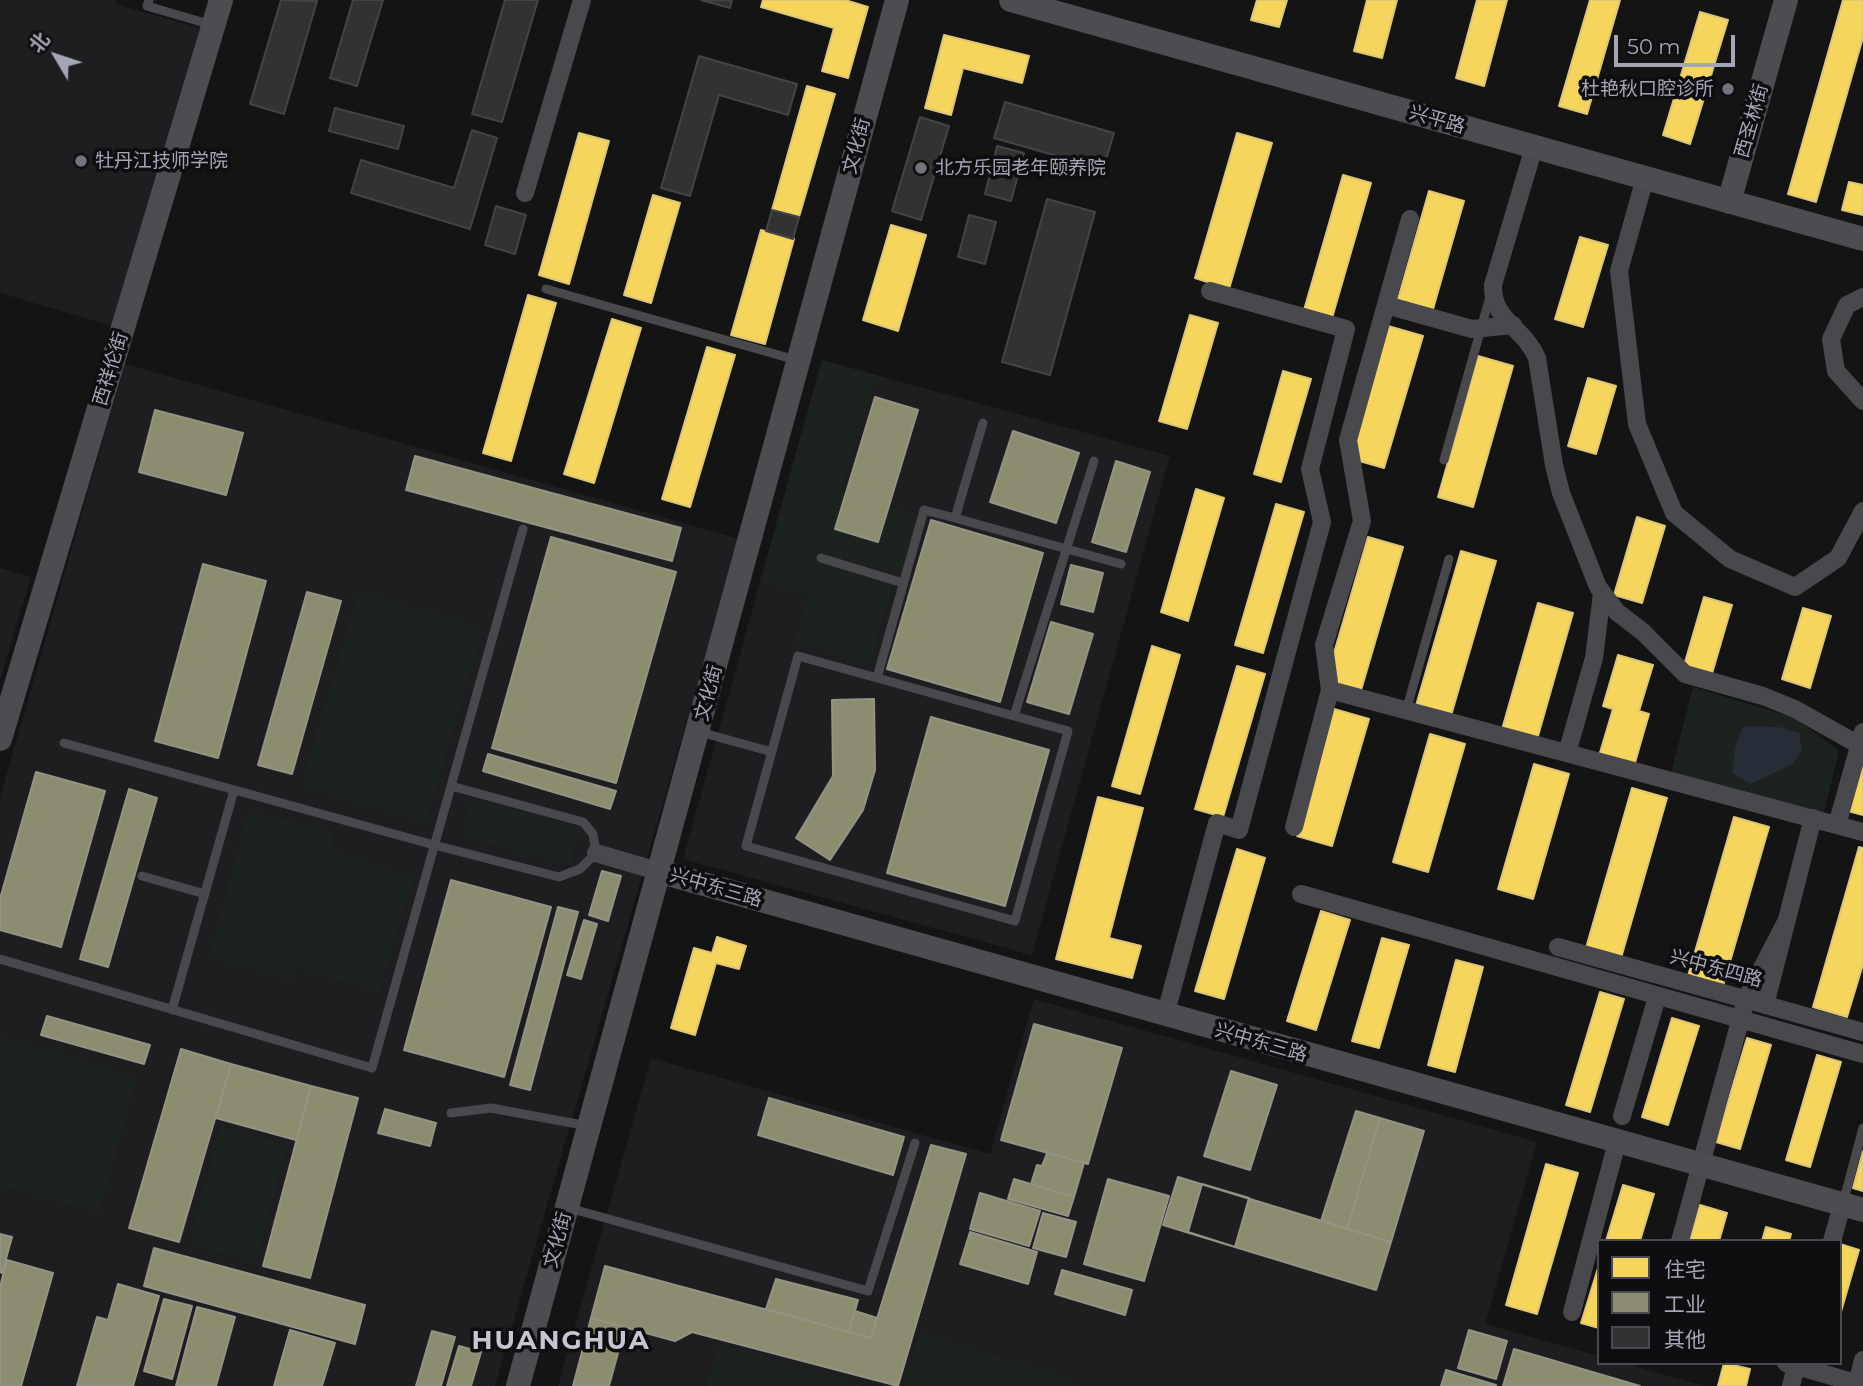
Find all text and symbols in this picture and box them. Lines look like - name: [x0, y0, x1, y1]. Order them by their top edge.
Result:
- north arrow: [21, 21, 91, 91]
- scale bar: [1618, 21, 1739, 65]
- text: 北: [24, 28, 54, 57]
- text: 50 m: [1627, 34, 1681, 59]
- place label: 杜艳秋口腔诊所: [1581, 78, 1714, 100]
- marker: 杜艳秋口腔诊所: [1720, 81, 1736, 97]
- street label: 西圣林街: [1731, 81, 1773, 161]
- street label: 兴平路: [1406, 101, 1468, 139]
- street label: 文化街: [839, 116, 875, 176]
- place label: 牡丹江技师学院: [95, 150, 228, 172]
- marker: 牡丹江技师学院: [73, 153, 89, 169]
- place label: 北方乐园老年颐养院: [935, 157, 1106, 179]
- marker: 北方乐园老年颐养院: [913, 160, 929, 176]
- street label: 西祥伦街: [89, 329, 133, 409]
- street label: 文化街: [691, 663, 727, 723]
- street label: 兴中东三路: [667, 864, 765, 912]
- street label: 兴中东四路: [1667, 946, 1765, 992]
- street label: 兴中东三路: [1212, 1019, 1310, 1067]
- street label: 文化街: [540, 1210, 576, 1270]
- legend: [1597, 1239, 1842, 1365]
- text: 住宅: [1664, 1257, 1706, 1282]
- text: 工业: [1664, 1292, 1706, 1317]
- district label: HUANGHUA: [472, 1325, 650, 1357]
- text: 其他: [1664, 1327, 1706, 1352]

